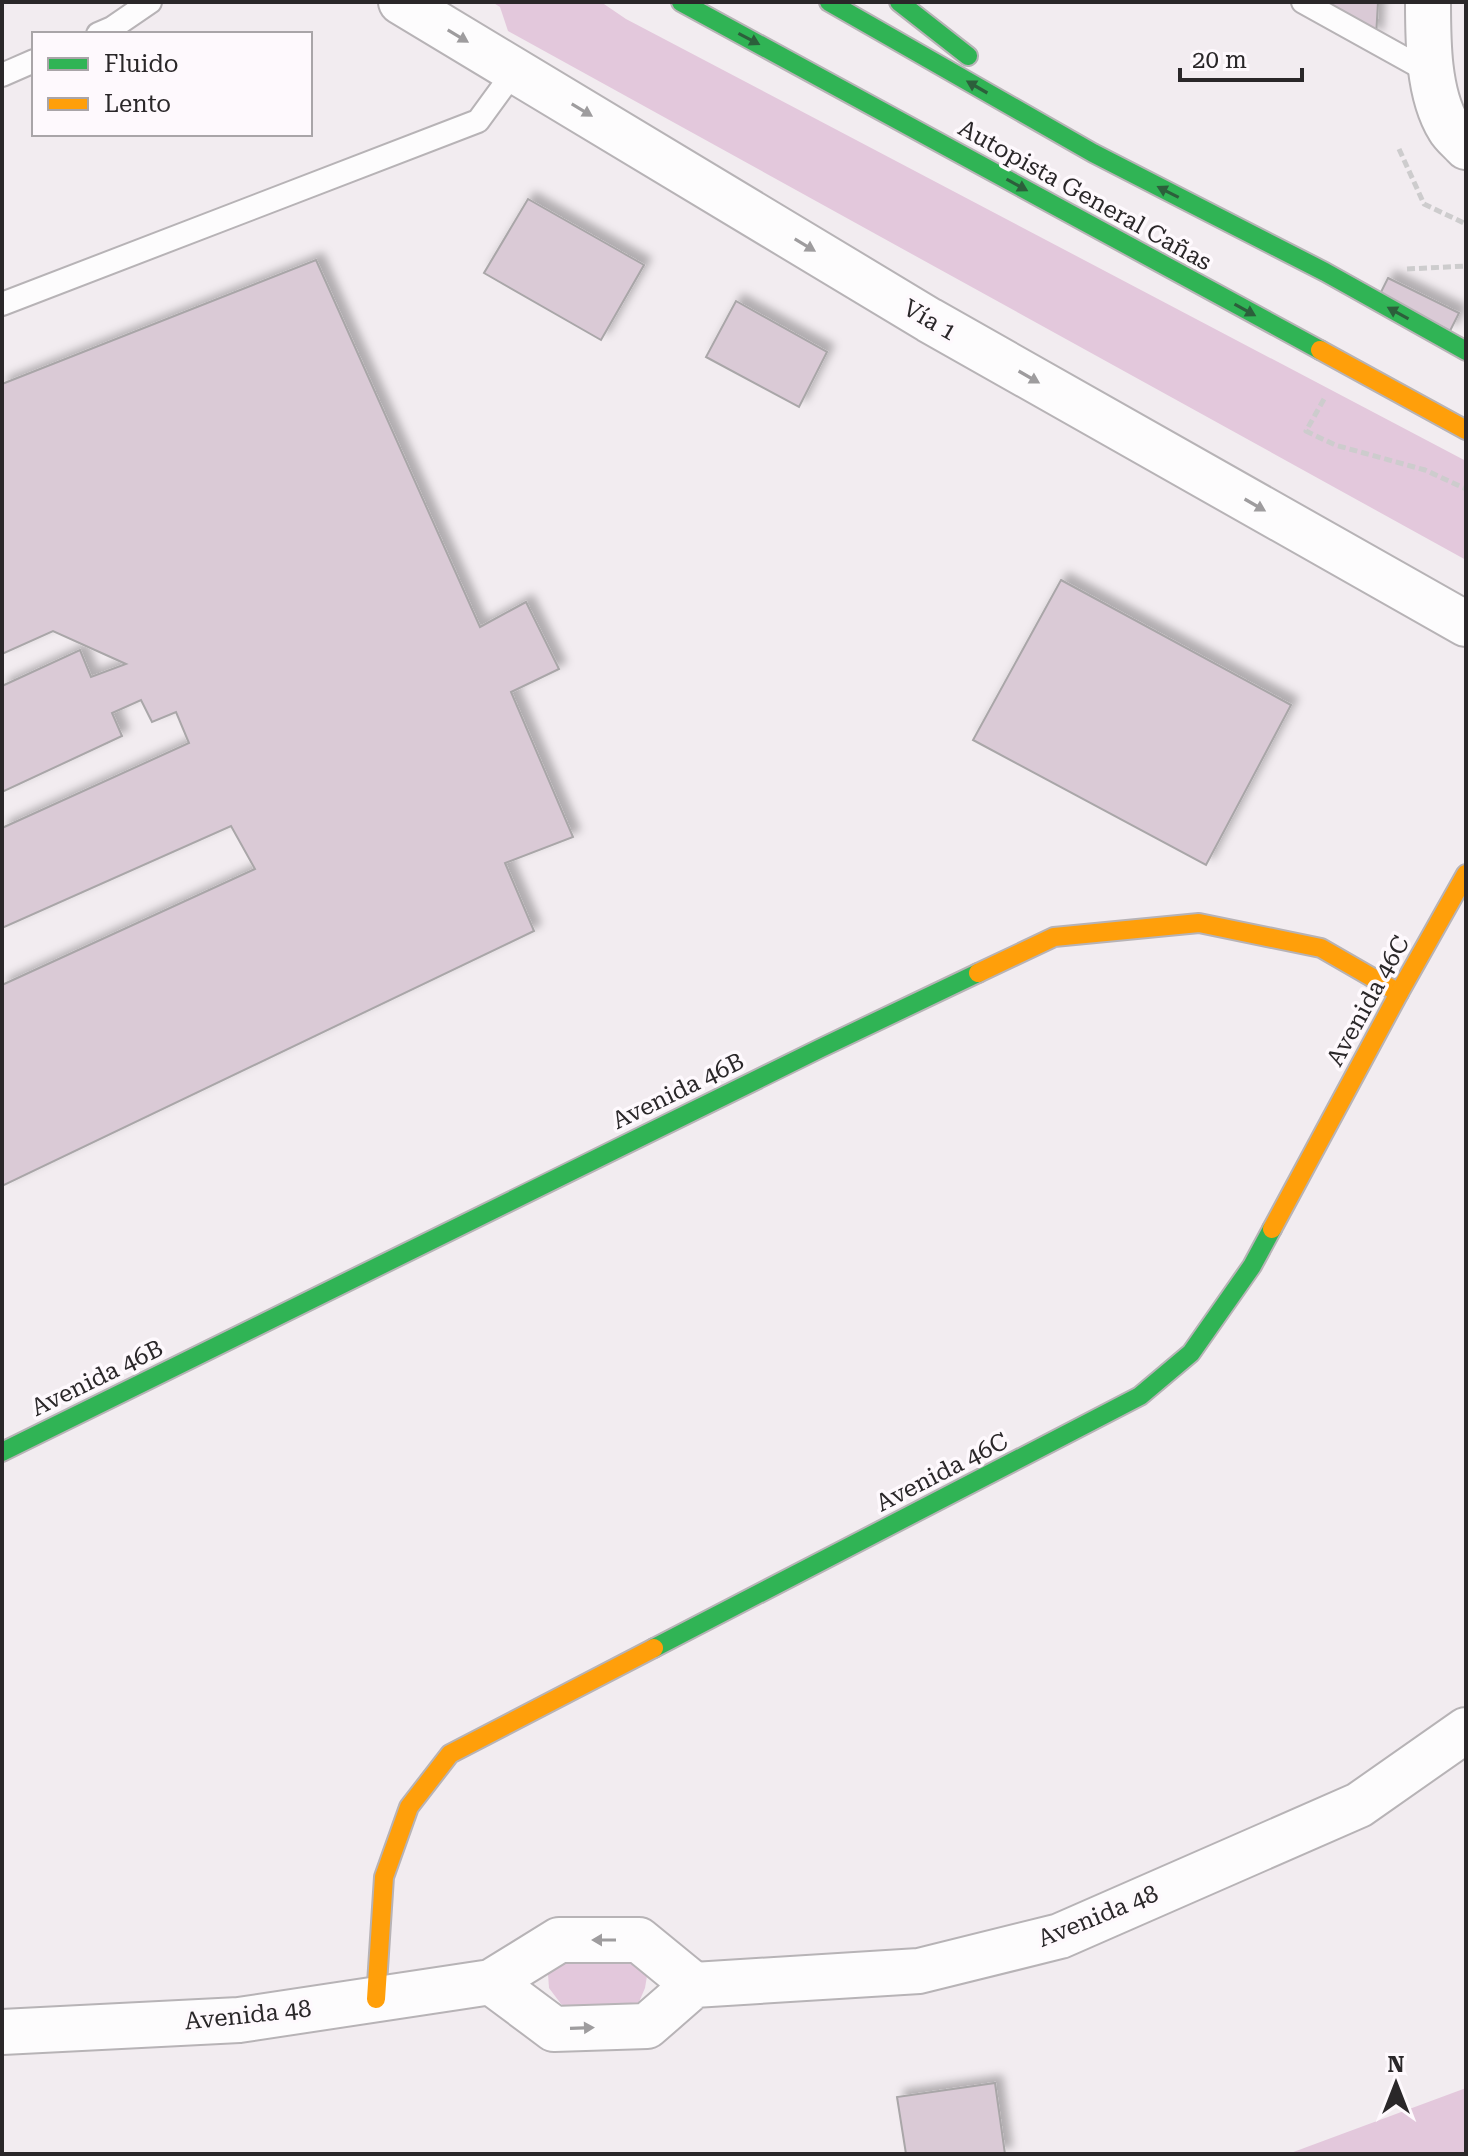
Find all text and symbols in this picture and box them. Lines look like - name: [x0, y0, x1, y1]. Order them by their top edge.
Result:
- one-way arrow: [447, 29, 469, 43]
- legend: [32, 32, 312, 136]
- scale bar: [1180, 32, 1302, 82]
- one-way arrow: [738, 33, 761, 46]
- text: 20 m: [1192, 46, 1247, 74]
- text: Fluido: [104, 50, 179, 78]
- one-way arrow: [965, 80, 988, 94]
- text: Lento: [104, 90, 171, 118]
- one-way arrow: [571, 103, 593, 117]
- street label: Autopista General Cañas: [954, 114, 1216, 276]
- one-way arrow: [1006, 178, 1029, 192]
- one-way arrow: [1156, 185, 1179, 198]
- one-way arrow: [793, 237, 816, 252]
- street label: Vía 1: [898, 294, 962, 346]
- one-way arrow: [1234, 303, 1257, 316]
- one-way arrow: [1387, 306, 1409, 320]
- one-way arrow: [1017, 370, 1040, 384]
- one-way arrow: [1244, 498, 1266, 512]
- street label: Avenida 46C: [1321, 931, 1415, 1071]
- street label: Avenida 46B: [608, 1047, 748, 1135]
- street label: Avenida 46B: [27, 1334, 167, 1422]
- street label: Avenida 46C: [871, 1427, 1013, 1517]
- street label: Avenida 48: [1034, 1879, 1162, 1953]
- one-way arrow: [591, 1934, 616, 1946]
- street label: Avenida 48: [183, 1994, 313, 2036]
- one-way arrow: [570, 2022, 595, 2035]
- north arrow: [1356, 2044, 1436, 2124]
- text: N: [1388, 2052, 1405, 2077]

